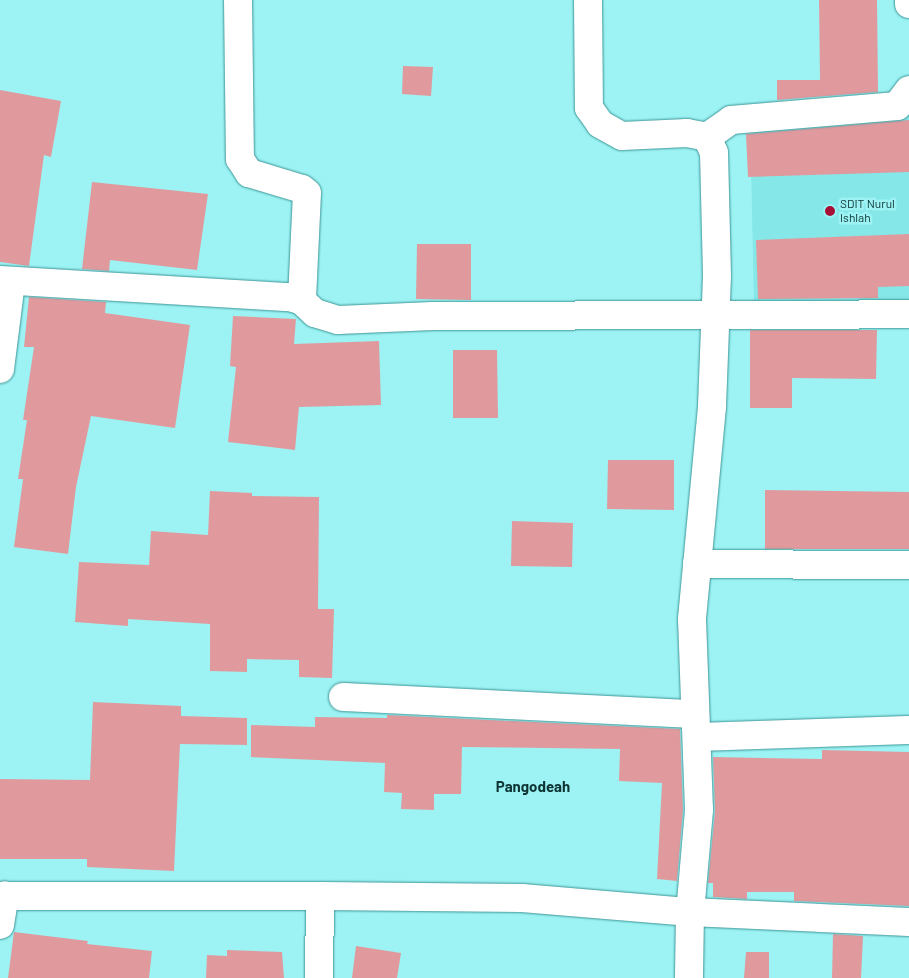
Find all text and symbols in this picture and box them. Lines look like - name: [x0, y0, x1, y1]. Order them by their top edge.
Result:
- place label: SDIT Nurul Ishlah: [840, 197, 895, 225]
- marker: SDIT Nurul Ishlah: [824, 205, 836, 217]
- district label: Pangodeah: [496, 778, 570, 796]

